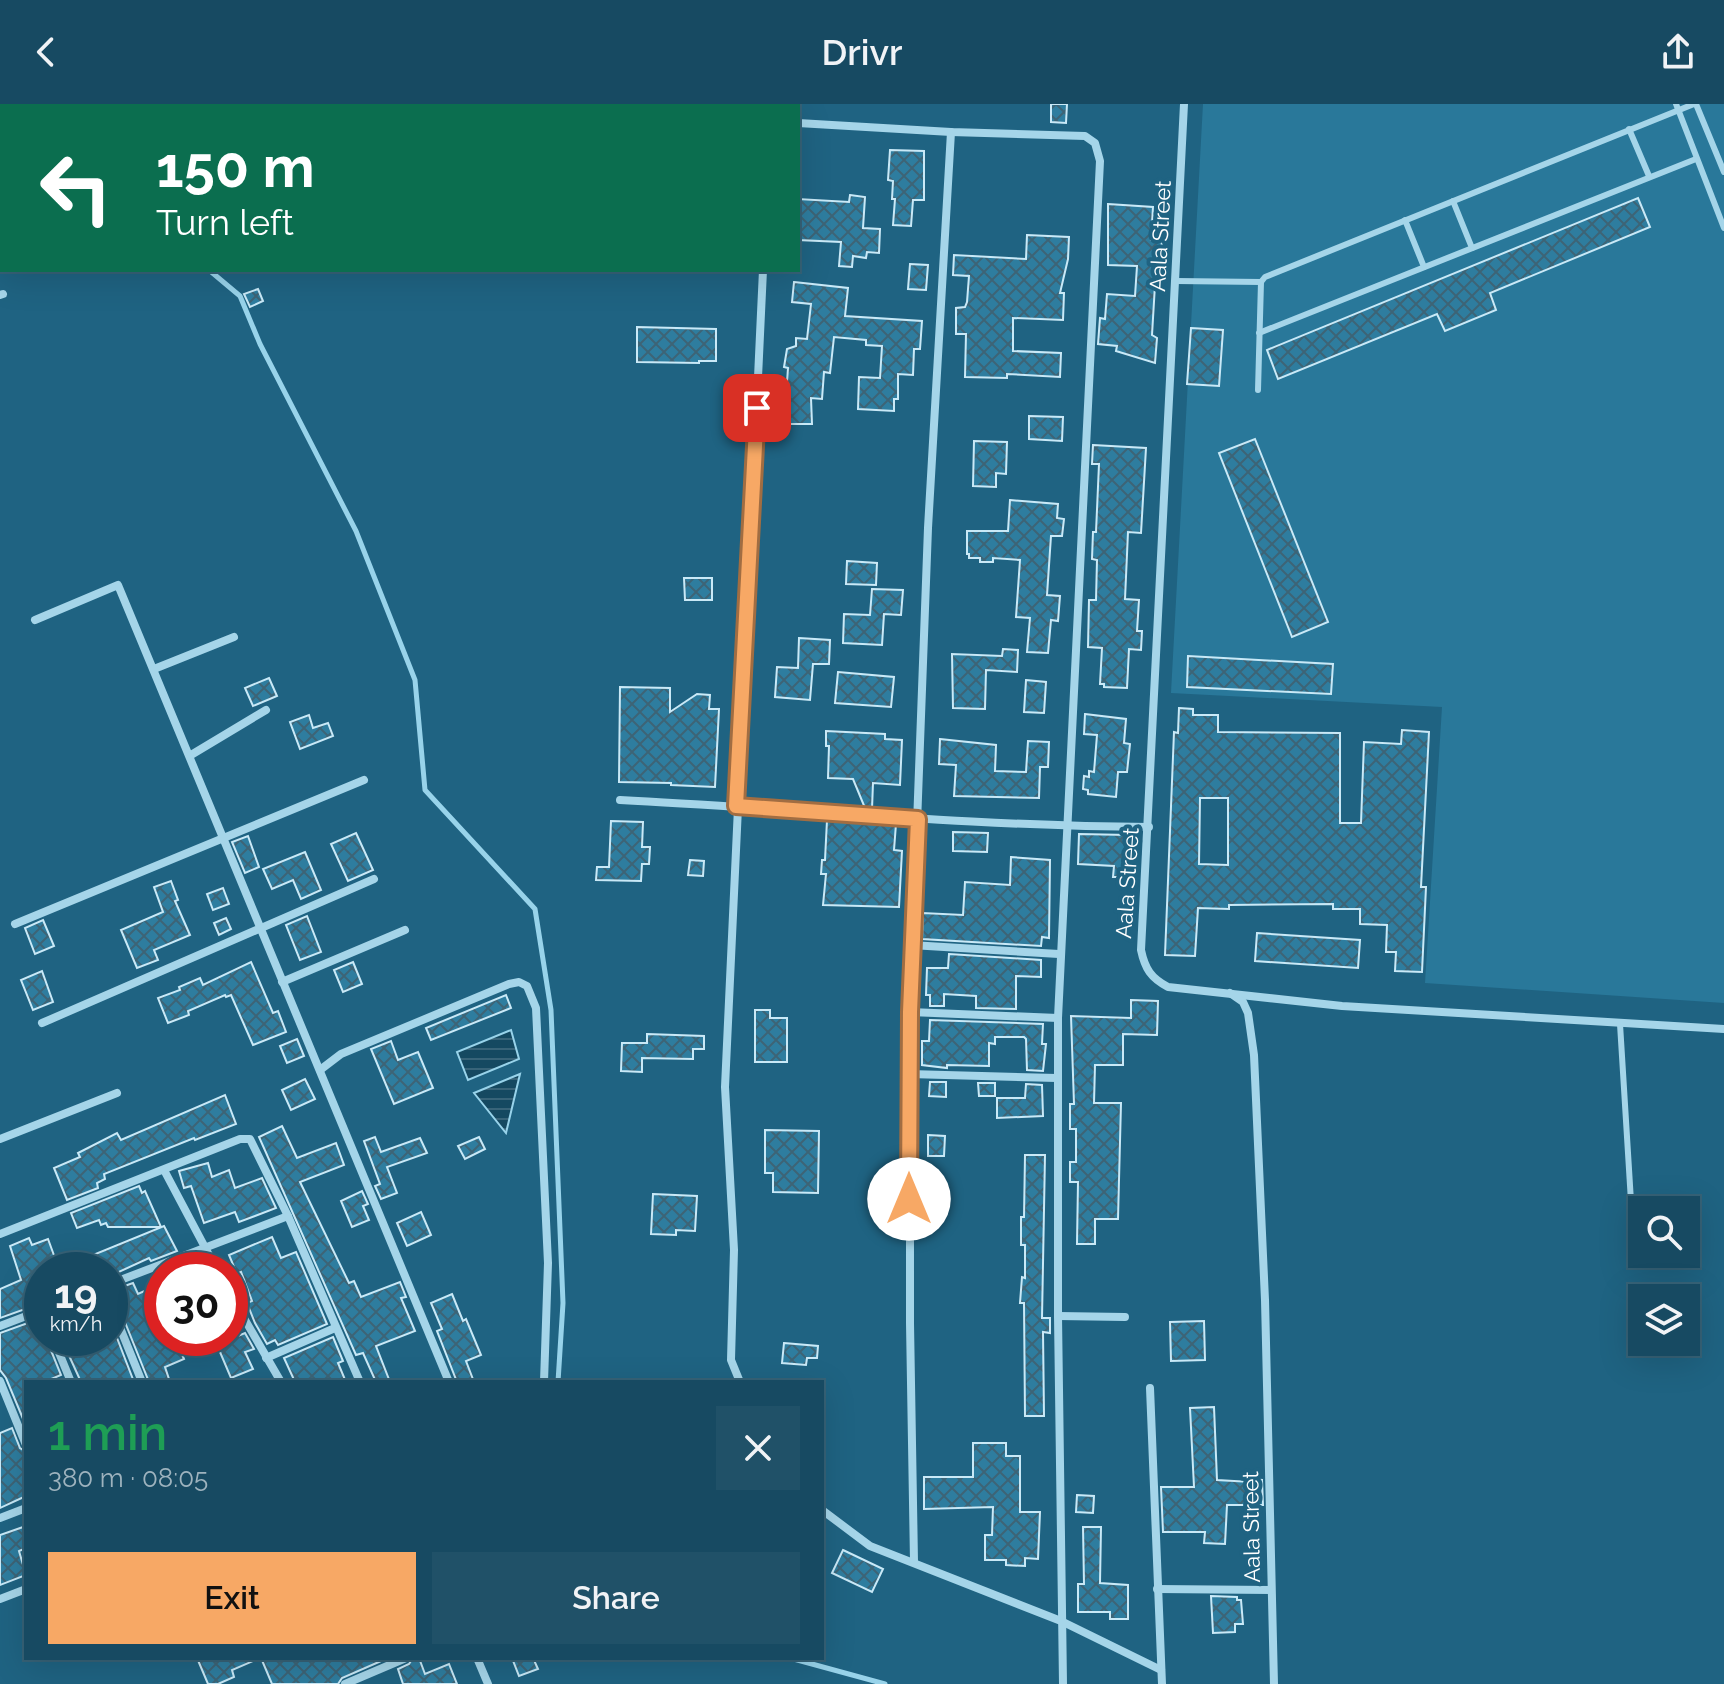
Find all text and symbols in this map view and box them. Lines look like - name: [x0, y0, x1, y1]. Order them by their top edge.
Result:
- icon: back: [24, 30, 68, 74]
- icon: share: [1656, 30, 1700, 74]
- text: Drivr: [822, 31, 902, 73]
- text: 150 m: [156, 134, 315, 200]
- icon: left: [24, 136, 128, 240]
- street label: Aala Street: [1144, 179, 1176, 292]
- text: Turn left: [156, 201, 294, 243]
- pin: [723, 374, 791, 442]
- icon: arrive: [735, 386, 779, 430]
- street label: Aala Street: [1110, 826, 1144, 939]
- position arrow: [867, 1157, 951, 1241]
- map controls: [1628, 1196, 1700, 1356]
- button: search: [1628, 1196, 1700, 1268]
- speed limit sign: 30: [144, 1252, 248, 1356]
- text: 19: [54, 1270, 98, 1317]
- button: layers: [1628, 1284, 1700, 1356]
- text: km/h: [50, 1312, 102, 1336]
- text: 1 min: [48, 1405, 167, 1461]
- button: close: [716, 1406, 800, 1490]
- text: 380 m · 08:05: [48, 1463, 208, 1493]
- street label: Aala Street: [1237, 1471, 1265, 1583]
- button: Exit: [48, 1552, 416, 1644]
- button: Share: [432, 1552, 800, 1644]

